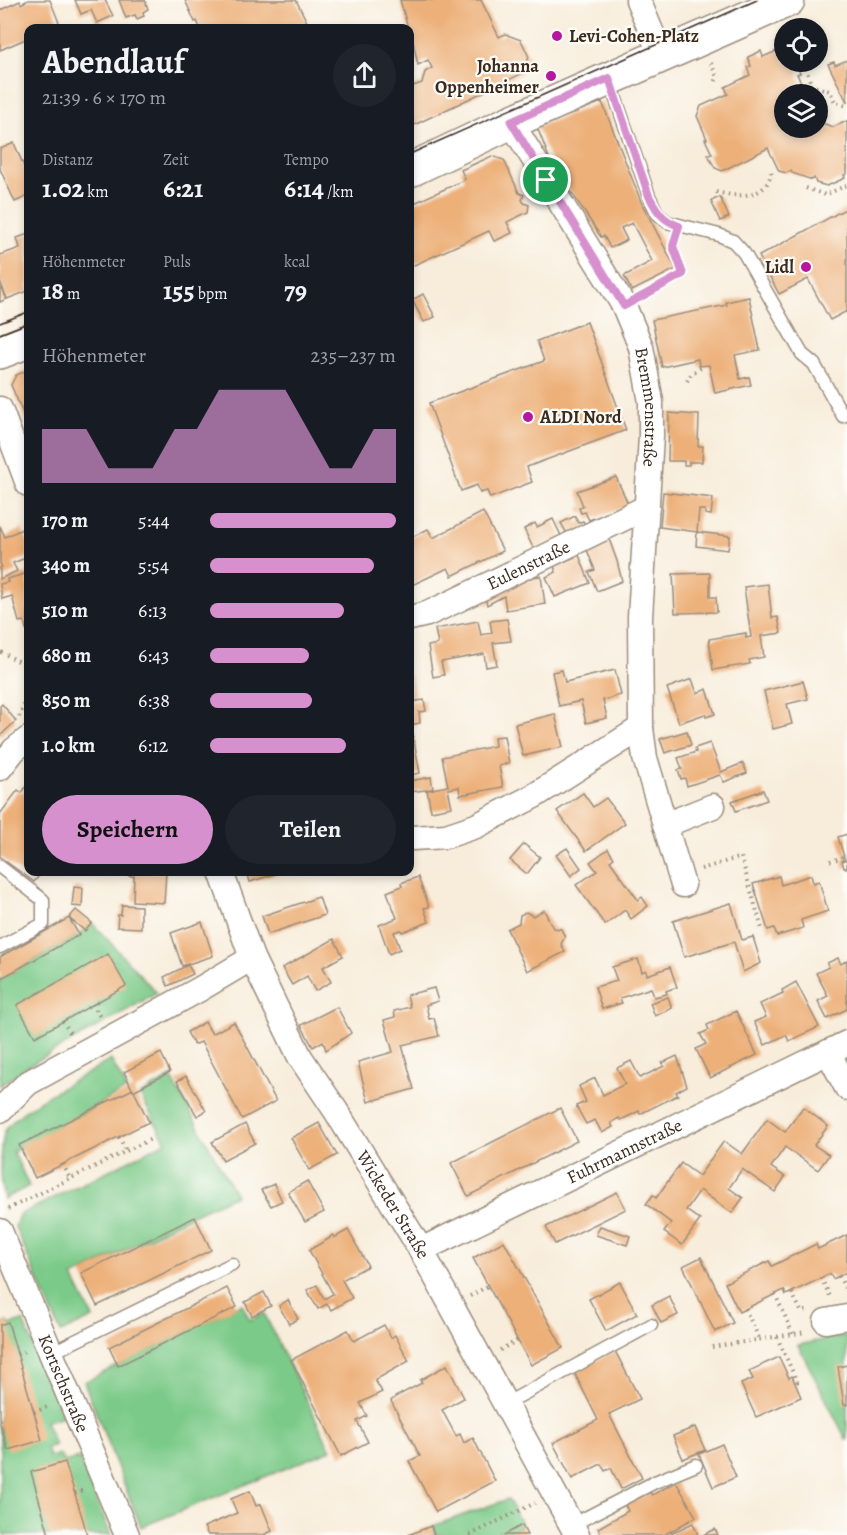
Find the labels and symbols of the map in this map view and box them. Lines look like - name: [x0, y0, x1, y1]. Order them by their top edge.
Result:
- place label: Levi-Cohen-Platz: [569, 24, 699, 48]
- marker: Levi-Cohen-Platz: [550, 29, 564, 43]
- place label: Johanna Oppenheimer: [435, 54, 540, 99]
- marker: Johanna Oppenheimer: [544, 69, 558, 83]
- pin: [520, 154, 571, 205]
- place label: Lidl: [765, 255, 794, 279]
- marker: Lidl: [799, 260, 813, 274]
- street label: Bremmenstraße: [629, 345, 663, 468]
- place label: ALDI Nord: [539, 405, 622, 429]
- marker: ALDI Nord: [521, 410, 535, 424]
- street label: Eulenstraße: [483, 535, 574, 596]
- street label: Fuhrmannstraße: [563, 1113, 686, 1189]
- street label: Wickeder Straße: [350, 1145, 435, 1263]
- street label: Kortschstraße: [32, 1331, 95, 1436]

